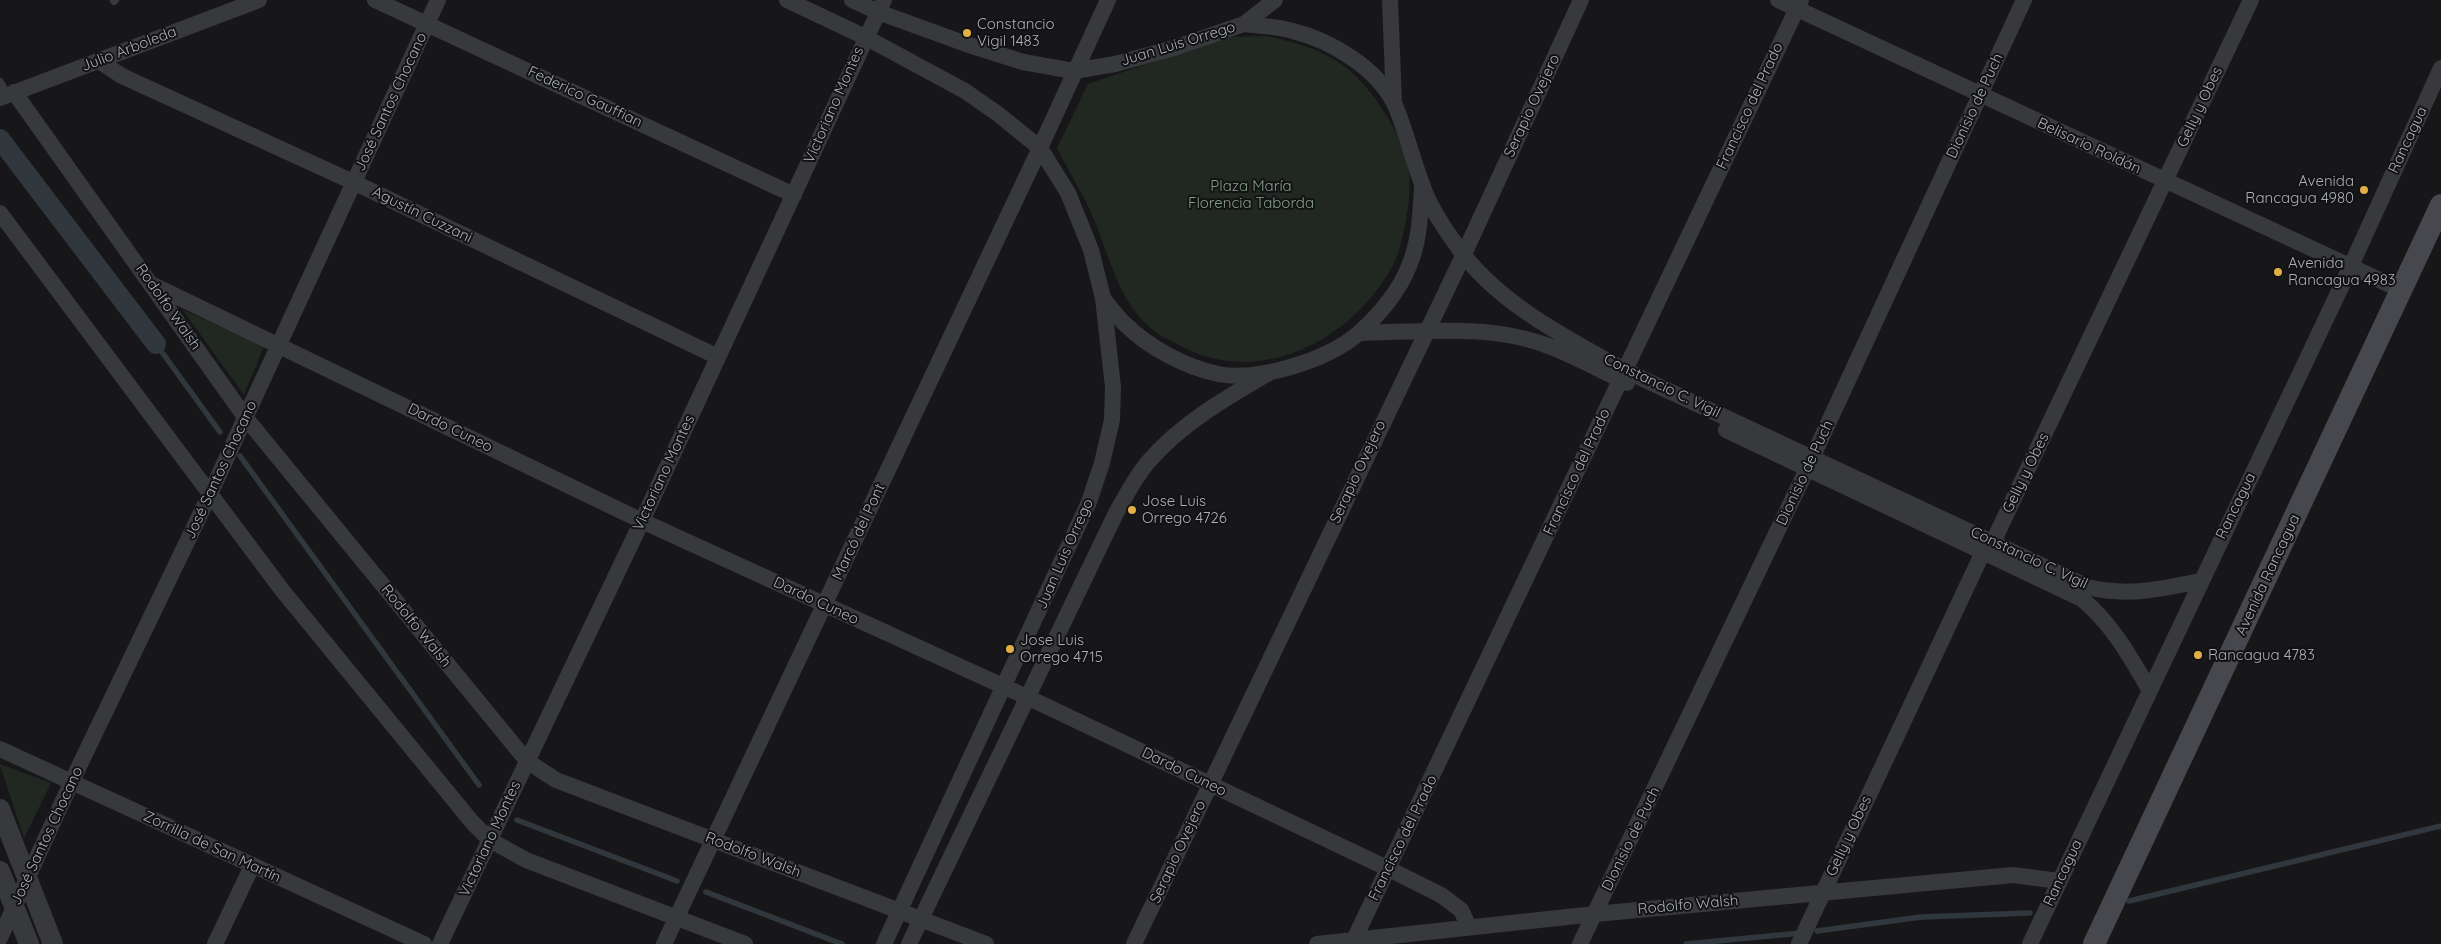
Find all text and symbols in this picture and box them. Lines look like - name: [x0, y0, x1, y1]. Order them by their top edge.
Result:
- place label: Constancio Vigil 1483: [977, 15, 1054, 50]
- street label: Juan Luis Orrego: [1118, 18, 1238, 70]
- street label: Julio Arboleda: [79, 23, 179, 75]
- marker: Constancio Vigil 1483: [961, 27, 973, 39]
- street label: José Santos Chocano: [351, 30, 431, 174]
- street label: Francisco del Prado: [1713, 40, 1787, 172]
- street label: Victoriano Montes: [800, 44, 868, 166]
- street label: Serapio Ovejero: [1500, 51, 1564, 161]
- street label: Dionisio de Puch: [1943, 51, 2007, 161]
- street label: Federico Gauffian: [525, 63, 645, 131]
- street label: Gelly y Obes: [2173, 64, 2227, 150]
- street label: Rancagua: [2385, 104, 2431, 176]
- street label: Belisario Roldán: [2034, 114, 2144, 178]
- place label: Avenida Rancagua 4980: [2245, 172, 2354, 207]
- park label: Plaza María Florencia Taborda: [1188, 177, 1314, 212]
- street label: Agustín Cuzzani: [369, 183, 475, 247]
- marker: Avenida Rancagua 4980: [2358, 184, 2370, 196]
- place label: Avenida Rancagua 4983: [2288, 254, 2396, 289]
- street label: Rodolfo Walsh: [132, 260, 204, 354]
- marker: Avenida Rancagua 4983: [2272, 266, 2284, 278]
- street label: Constancio C. Vigil: [1601, 350, 1723, 422]
- street label: José Santos Chocano: [181, 398, 261, 542]
- street label: Dardo Cuneo: [405, 400, 495, 456]
- street label: Francisco del Prado: [1540, 406, 1614, 538]
- street label: Victoriano Montes: [629, 412, 699, 534]
- street label: Serapio Ovejero: [1326, 417, 1390, 527]
- street label: Dionisio de Puch: [1773, 418, 1837, 528]
- street label: Gelly y Obes: [1999, 430, 2053, 516]
- street label: Rancagua: [2212, 470, 2260, 542]
- street label: Marcó del Pont: [829, 481, 889, 583]
- place label: Jose Luis Orrego 4726: [1142, 492, 1227, 527]
- street label: Juan Luis Orrego: [1033, 496, 1097, 612]
- marker: Jose Luis Orrego 4726: [1126, 504, 1138, 516]
- street label: Avenida Rancagua: [2232, 512, 2304, 638]
- street label: Constancio C. Vigil: [1967, 523, 2091, 593]
- street label: Dardo Cuneo: [770, 573, 862, 629]
- street label: Rodolfo Walsh: [377, 581, 455, 671]
- place label: Jose Luis Orrego 4715: [1020, 631, 1103, 666]
- marker: Jose Luis Orrego 4715: [1004, 643, 1016, 655]
- place label: Rancagua 4783: [2208, 646, 2315, 664]
- marker: Rancagua 4783: [2192, 649, 2204, 661]
- street label: Dardo Cuneo: [1139, 744, 1229, 800]
- street label: José Santos Chocano: [7, 764, 87, 908]
- street label: Francisco del Prado: [1365, 772, 1441, 904]
- street label: Victoriano Montes: [455, 778, 525, 900]
- street label: Dionisio de Puch: [1598, 784, 1664, 894]
- street label: Gelly y Obes: [1822, 793, 1876, 879]
- street label: Serapio Ovejero: [1146, 797, 1210, 907]
- street label: Zorrilla de San Martín: [140, 807, 284, 887]
- street label: Rodolfo Walsh: [703, 828, 803, 882]
- street label: Rancagua: [2040, 837, 2086, 909]
- street label: Rodolfo Walsh: [1637, 892, 1739, 918]

